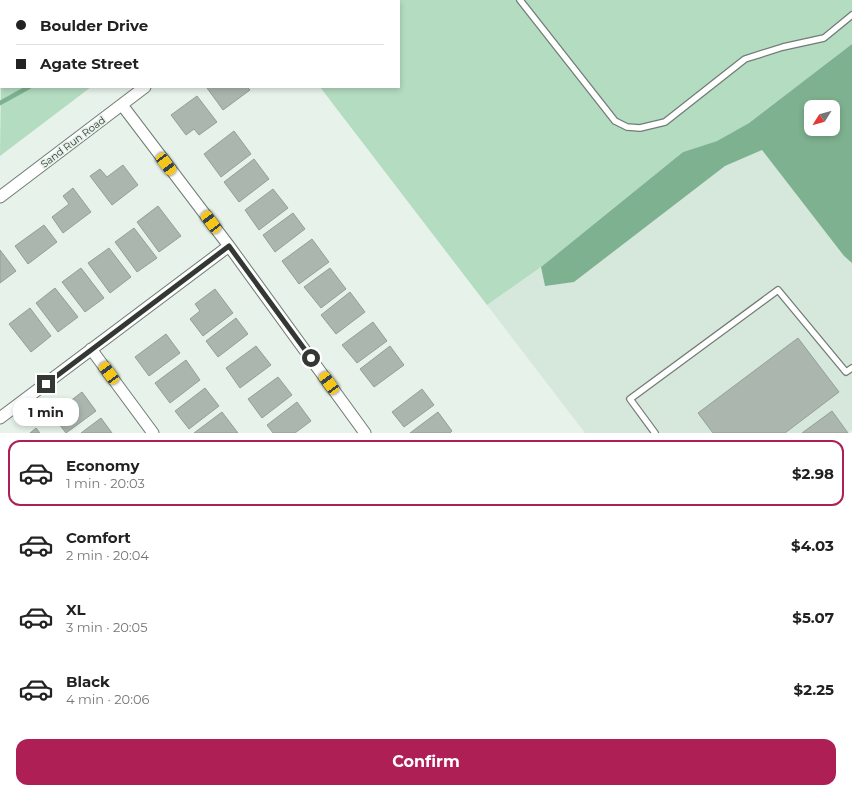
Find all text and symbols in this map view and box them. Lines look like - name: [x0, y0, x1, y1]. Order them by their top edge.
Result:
- text: Boulder Drive: [40, 16, 148, 35]
- text: Agate Street: [40, 54, 139, 73]
- north arrow: [804, 100, 840, 136]
- map controls: [804, 100, 840, 136]
- street label: Sand Run Road: [38, 113, 108, 171]
- car: [154, 151, 178, 177]
- car: [199, 209, 223, 235]
- route start: [302, 349, 320, 367]
- car: [97, 360, 121, 386]
- car: [317, 370, 341, 396]
- route end: [37, 375, 55, 393]
- callout: 1 min: [13, 398, 79, 426]
- text: 1 min: [28, 404, 64, 420]
- icon: car: [18, 455, 54, 491]
- text: Economy: [66, 456, 139, 475]
- text: $2.98: [792, 464, 834, 483]
- text: 1 min · 20:03: [66, 475, 145, 491]
- icon: car: [18, 527, 54, 563]
- text: Comfort: [66, 528, 131, 547]
- text: $4.03: [791, 536, 834, 555]
- text: 2 min · 20:04: [66, 547, 149, 563]
- icon: car: [18, 599, 54, 635]
- text: XL: [66, 600, 85, 619]
- text: $5.07: [792, 608, 834, 627]
- text: 3 min · 20:05: [66, 619, 148, 635]
- icon: car: [18, 671, 54, 707]
- text: Black: [66, 672, 110, 691]
- text: $2.25: [794, 680, 834, 699]
- text: 4 min · 20:06: [66, 691, 149, 707]
- button: Confirm: [16, 739, 836, 785]

